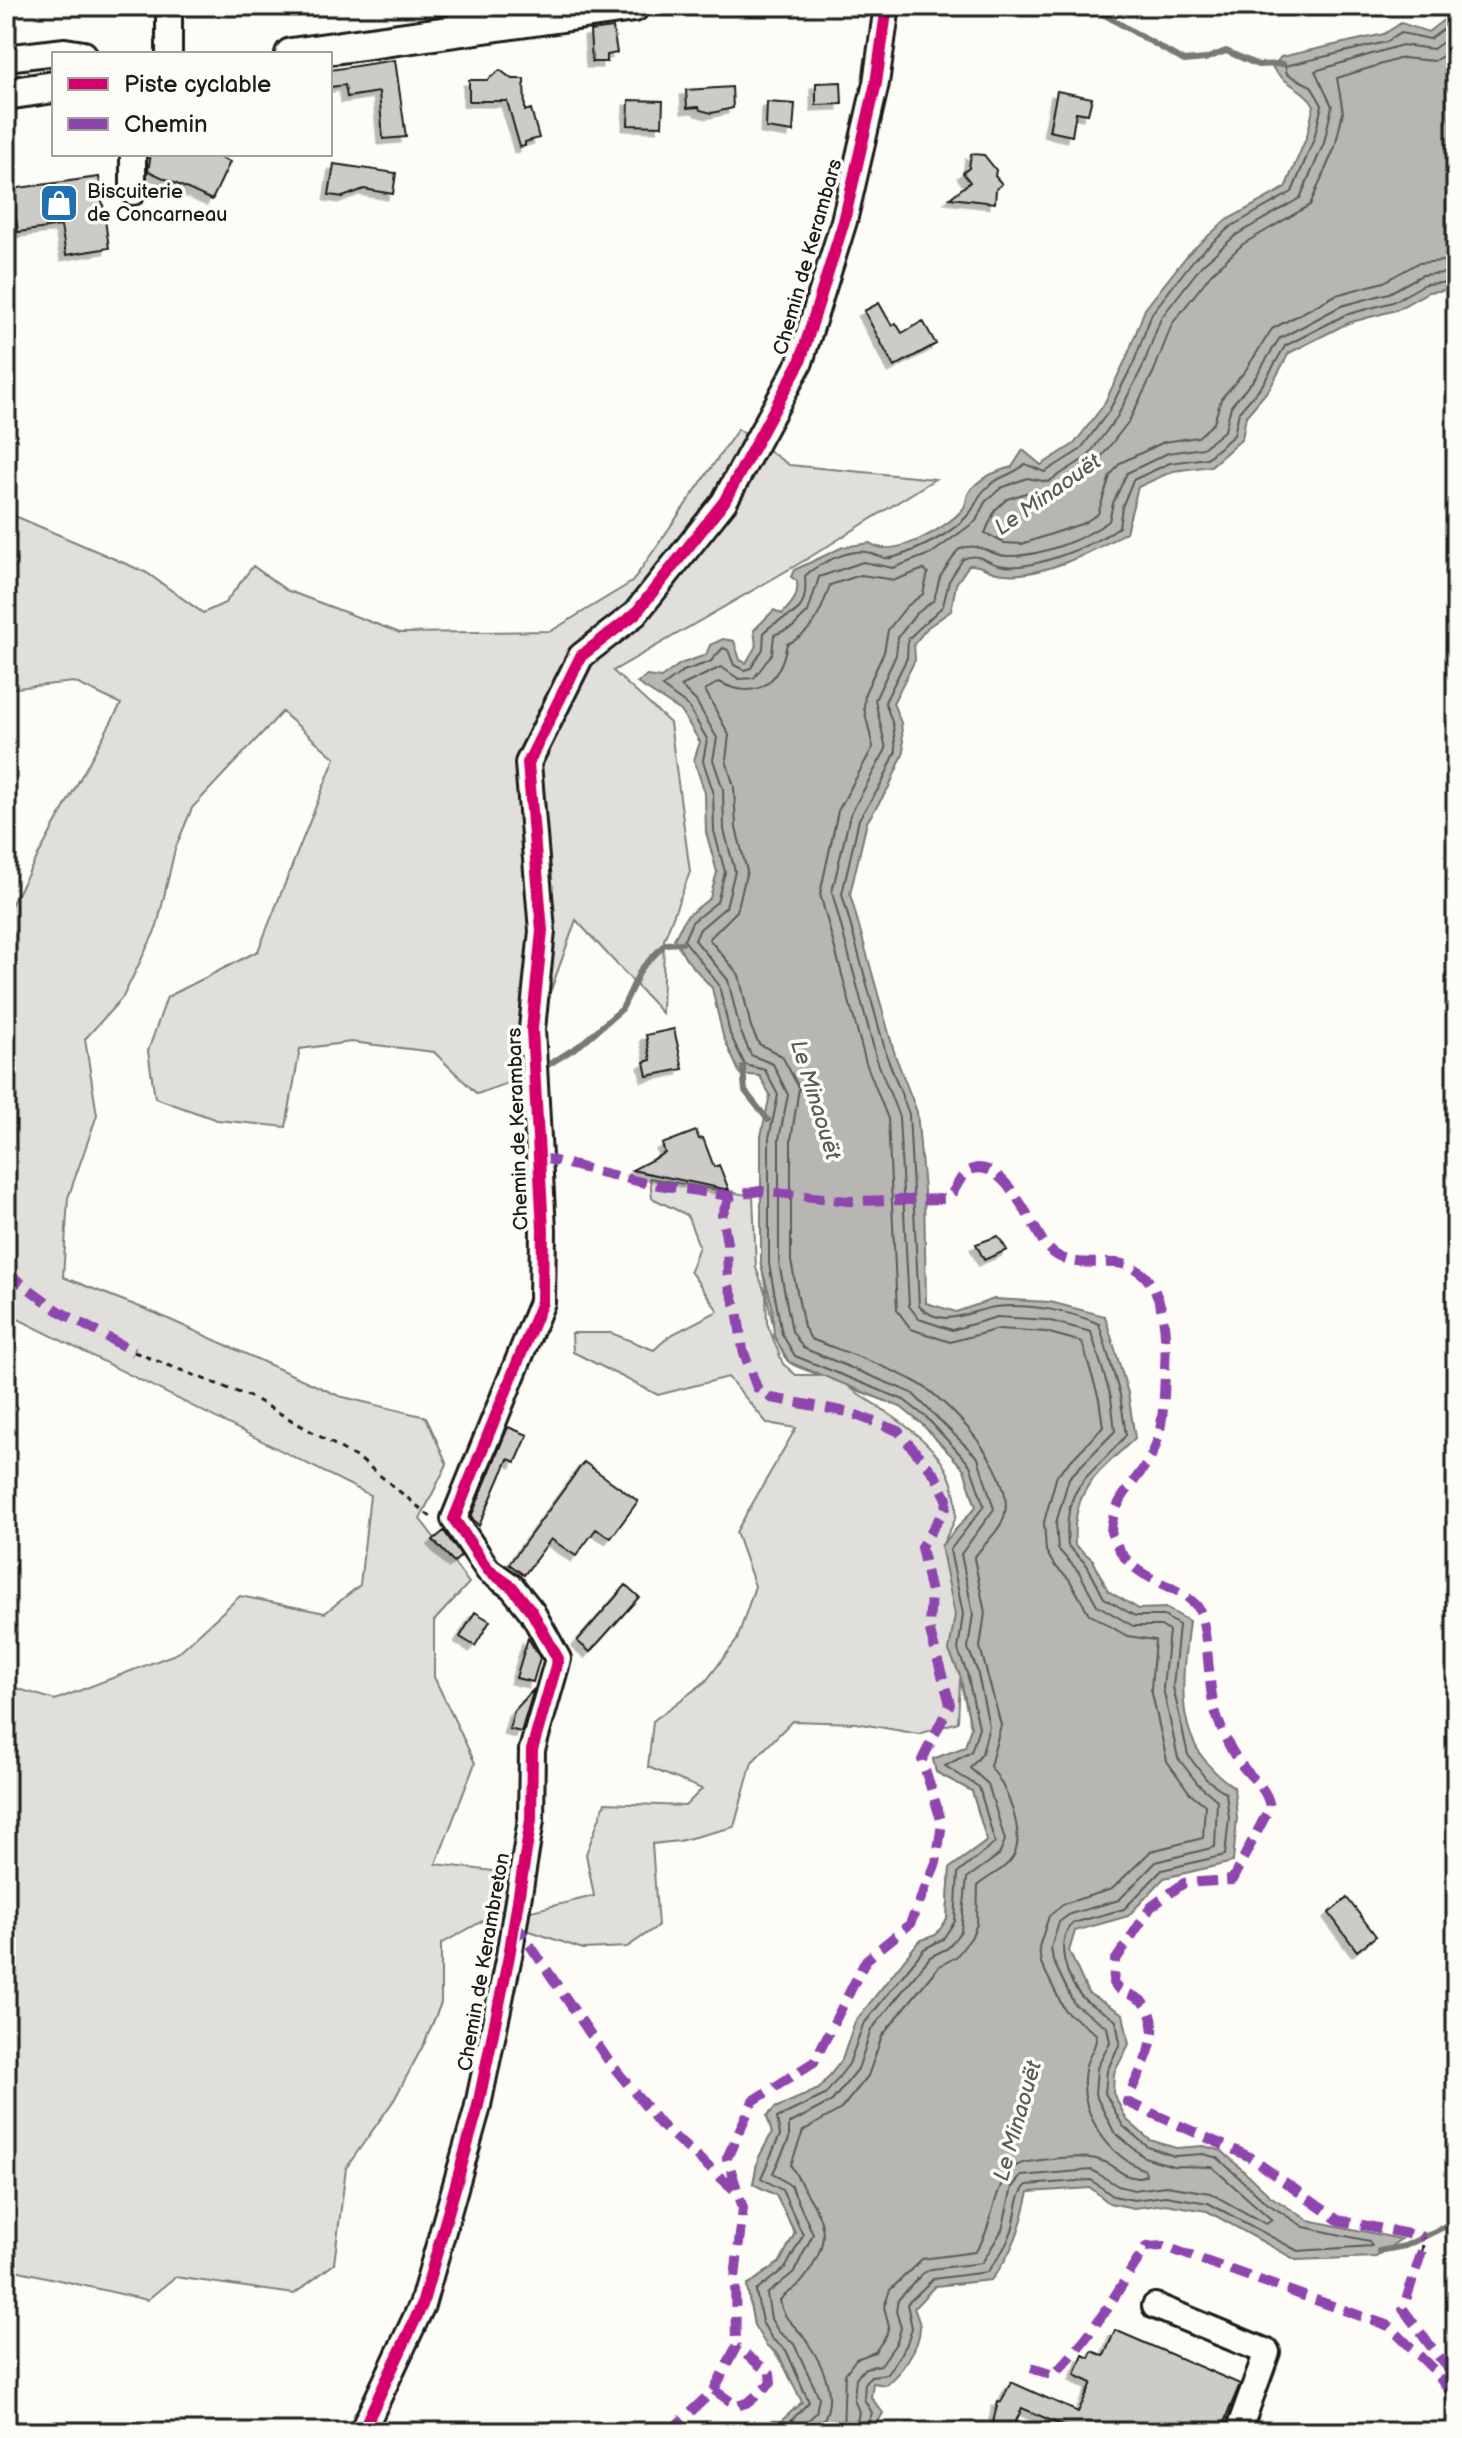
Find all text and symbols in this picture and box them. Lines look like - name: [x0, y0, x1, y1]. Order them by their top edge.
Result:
- legend: [52, 52, 332, 156]
- text: Piste cyclable: [124, 70, 271, 99]
- text: Chemin: [124, 110, 208, 139]
- street label: Chemin de Kerambars: [769, 156, 848, 358]
- place label: Biscuiterie de Concarneau: [87, 180, 227, 227]
- shop icon: Biscuiterie de Concarneau: [38, 182, 80, 224]
- water label: Le Minaouët: [990, 448, 1107, 541]
- street label: Chemin de Kerambars: [502, 1027, 534, 1231]
- water label: Le Minaouët: [784, 1037, 846, 1164]
- street label: Chemin de Kerambreton: [453, 1851, 515, 2073]
- water label: Le Minaouët: [988, 2057, 1048, 2184]

